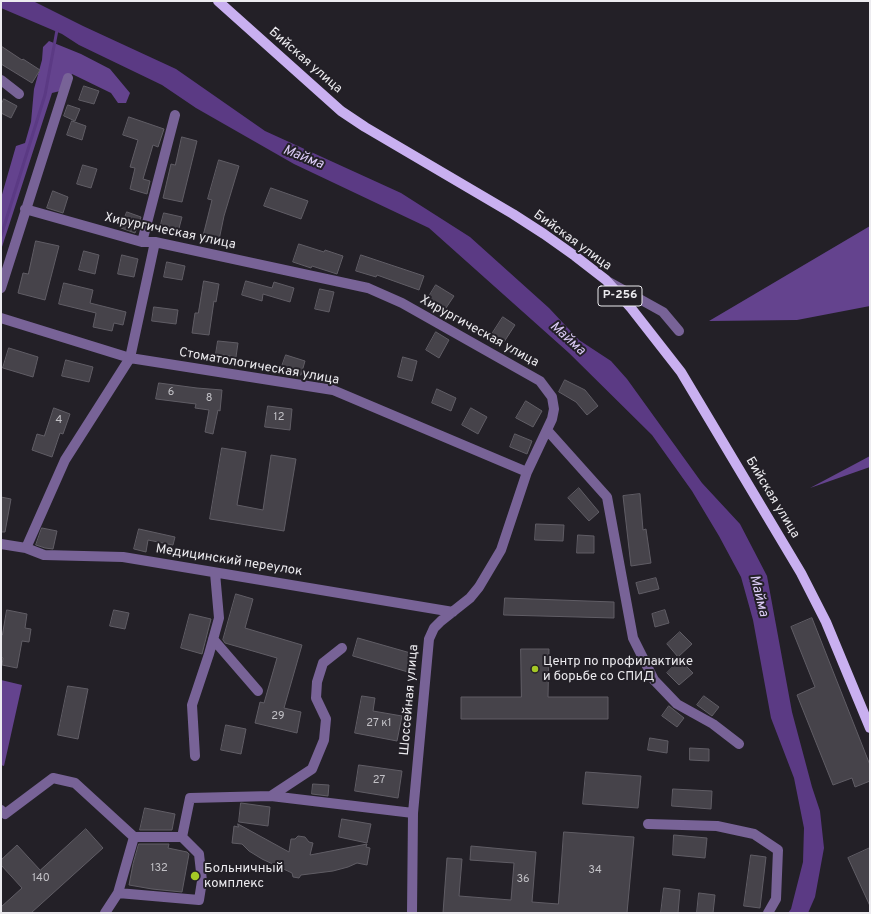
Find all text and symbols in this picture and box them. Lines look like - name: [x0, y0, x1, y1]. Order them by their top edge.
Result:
- street label: Бийская улица: [265, 25, 345, 97]
- water label: Майма: [280, 142, 326, 174]
- street label: Бийская улица: [530, 207, 614, 275]
- street label: Хирургическая улица: [103, 210, 237, 254]
- road number: Р-256: [598, 286, 642, 306]
- street label: Хирургическая улица: [417, 293, 541, 371]
- water label: Майма: [546, 319, 588, 359]
- street label: Стоматологическая улица: [178, 345, 340, 389]
- house number: 6: [168, 386, 174, 400]
- house number: 8: [206, 392, 212, 406]
- house number: 12: [274, 411, 284, 425]
- house number: 4: [56, 414, 62, 428]
- street label: Бийская улица: [741, 454, 803, 542]
- street label: Медицинский переулок: [154, 542, 304, 580]
- water label: Майма: [745, 573, 771, 619]
- street label: Шоссейная улица: [397, 644, 423, 756]
- place label: Центр по профилактике и борьбе со СПИД: [543, 654, 693, 685]
- marker: Центр по профилактике и борьбе со СПИД: [530, 664, 540, 674]
- house number: 29: [271, 710, 285, 724]
- house number: 27 к1: [366, 717, 392, 731]
- house number: 27: [373, 774, 385, 788]
- place label: Больничный комплекс: [204, 861, 283, 892]
- house number: 132: [150, 862, 168, 876]
- house number: 34: [588, 864, 602, 878]
- marker: Больничный комплекс: [189, 870, 201, 882]
- house number: 140: [32, 872, 50, 886]
- house number: 36: [516, 873, 530, 887]

